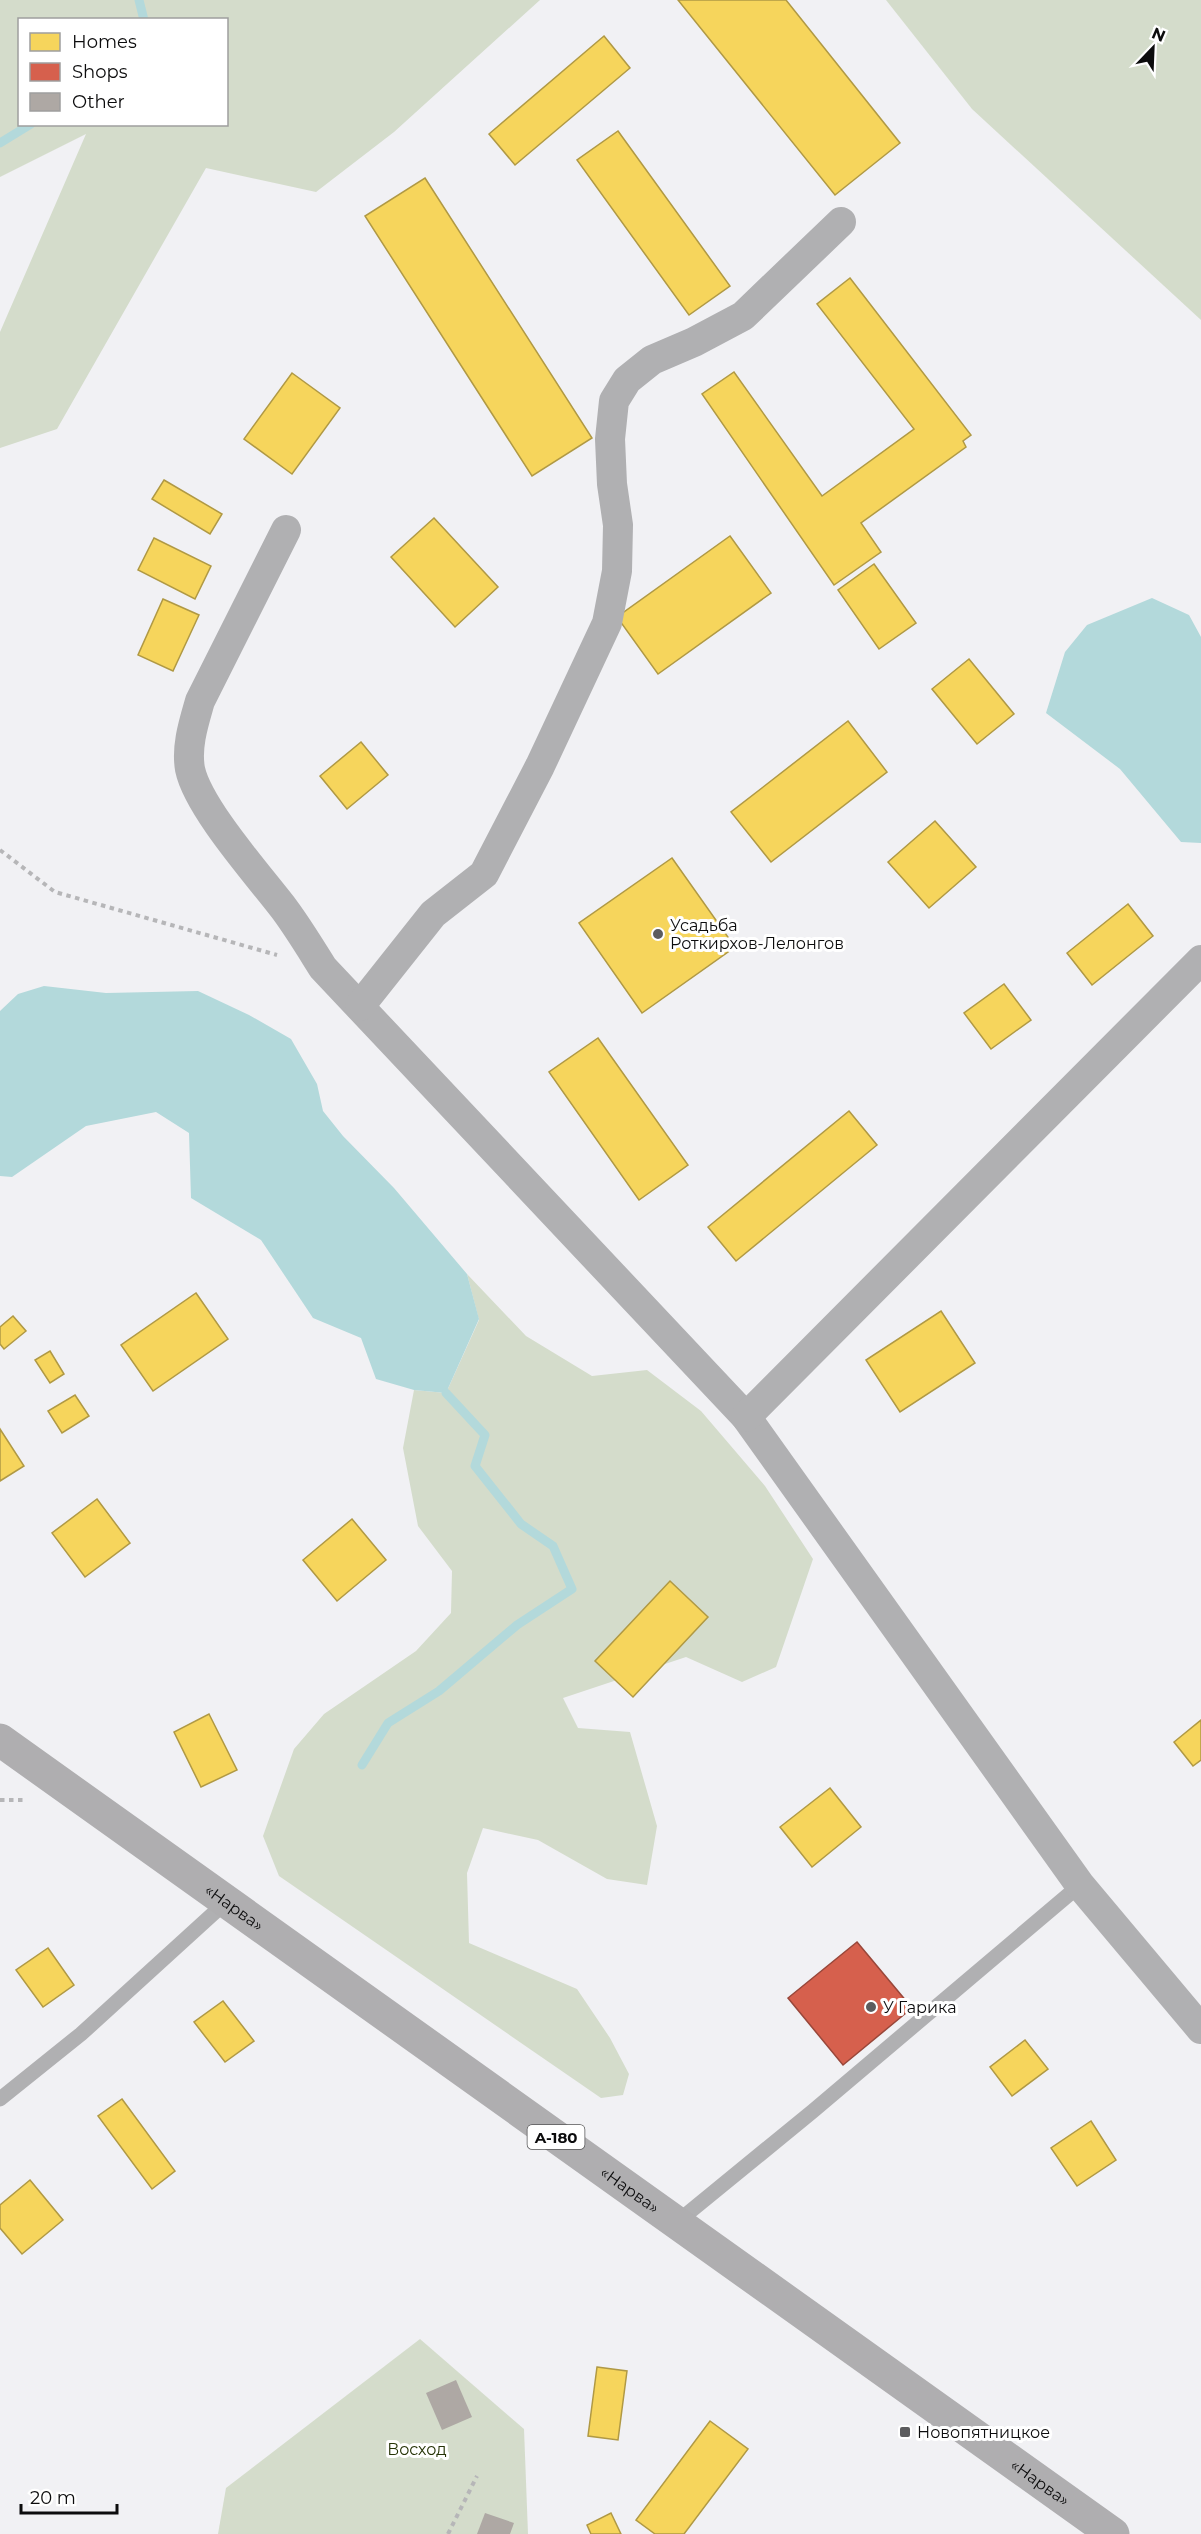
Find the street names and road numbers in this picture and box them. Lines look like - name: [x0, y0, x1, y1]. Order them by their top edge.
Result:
- street label: «Нарва»: [201, 1880, 268, 1935]
- road number: А-180: [528, 2125, 584, 2149]
- street label: «Нарва»: [597, 2162, 663, 2217]
- street label: «Нарва»: [1007, 2455, 1074, 2510]

